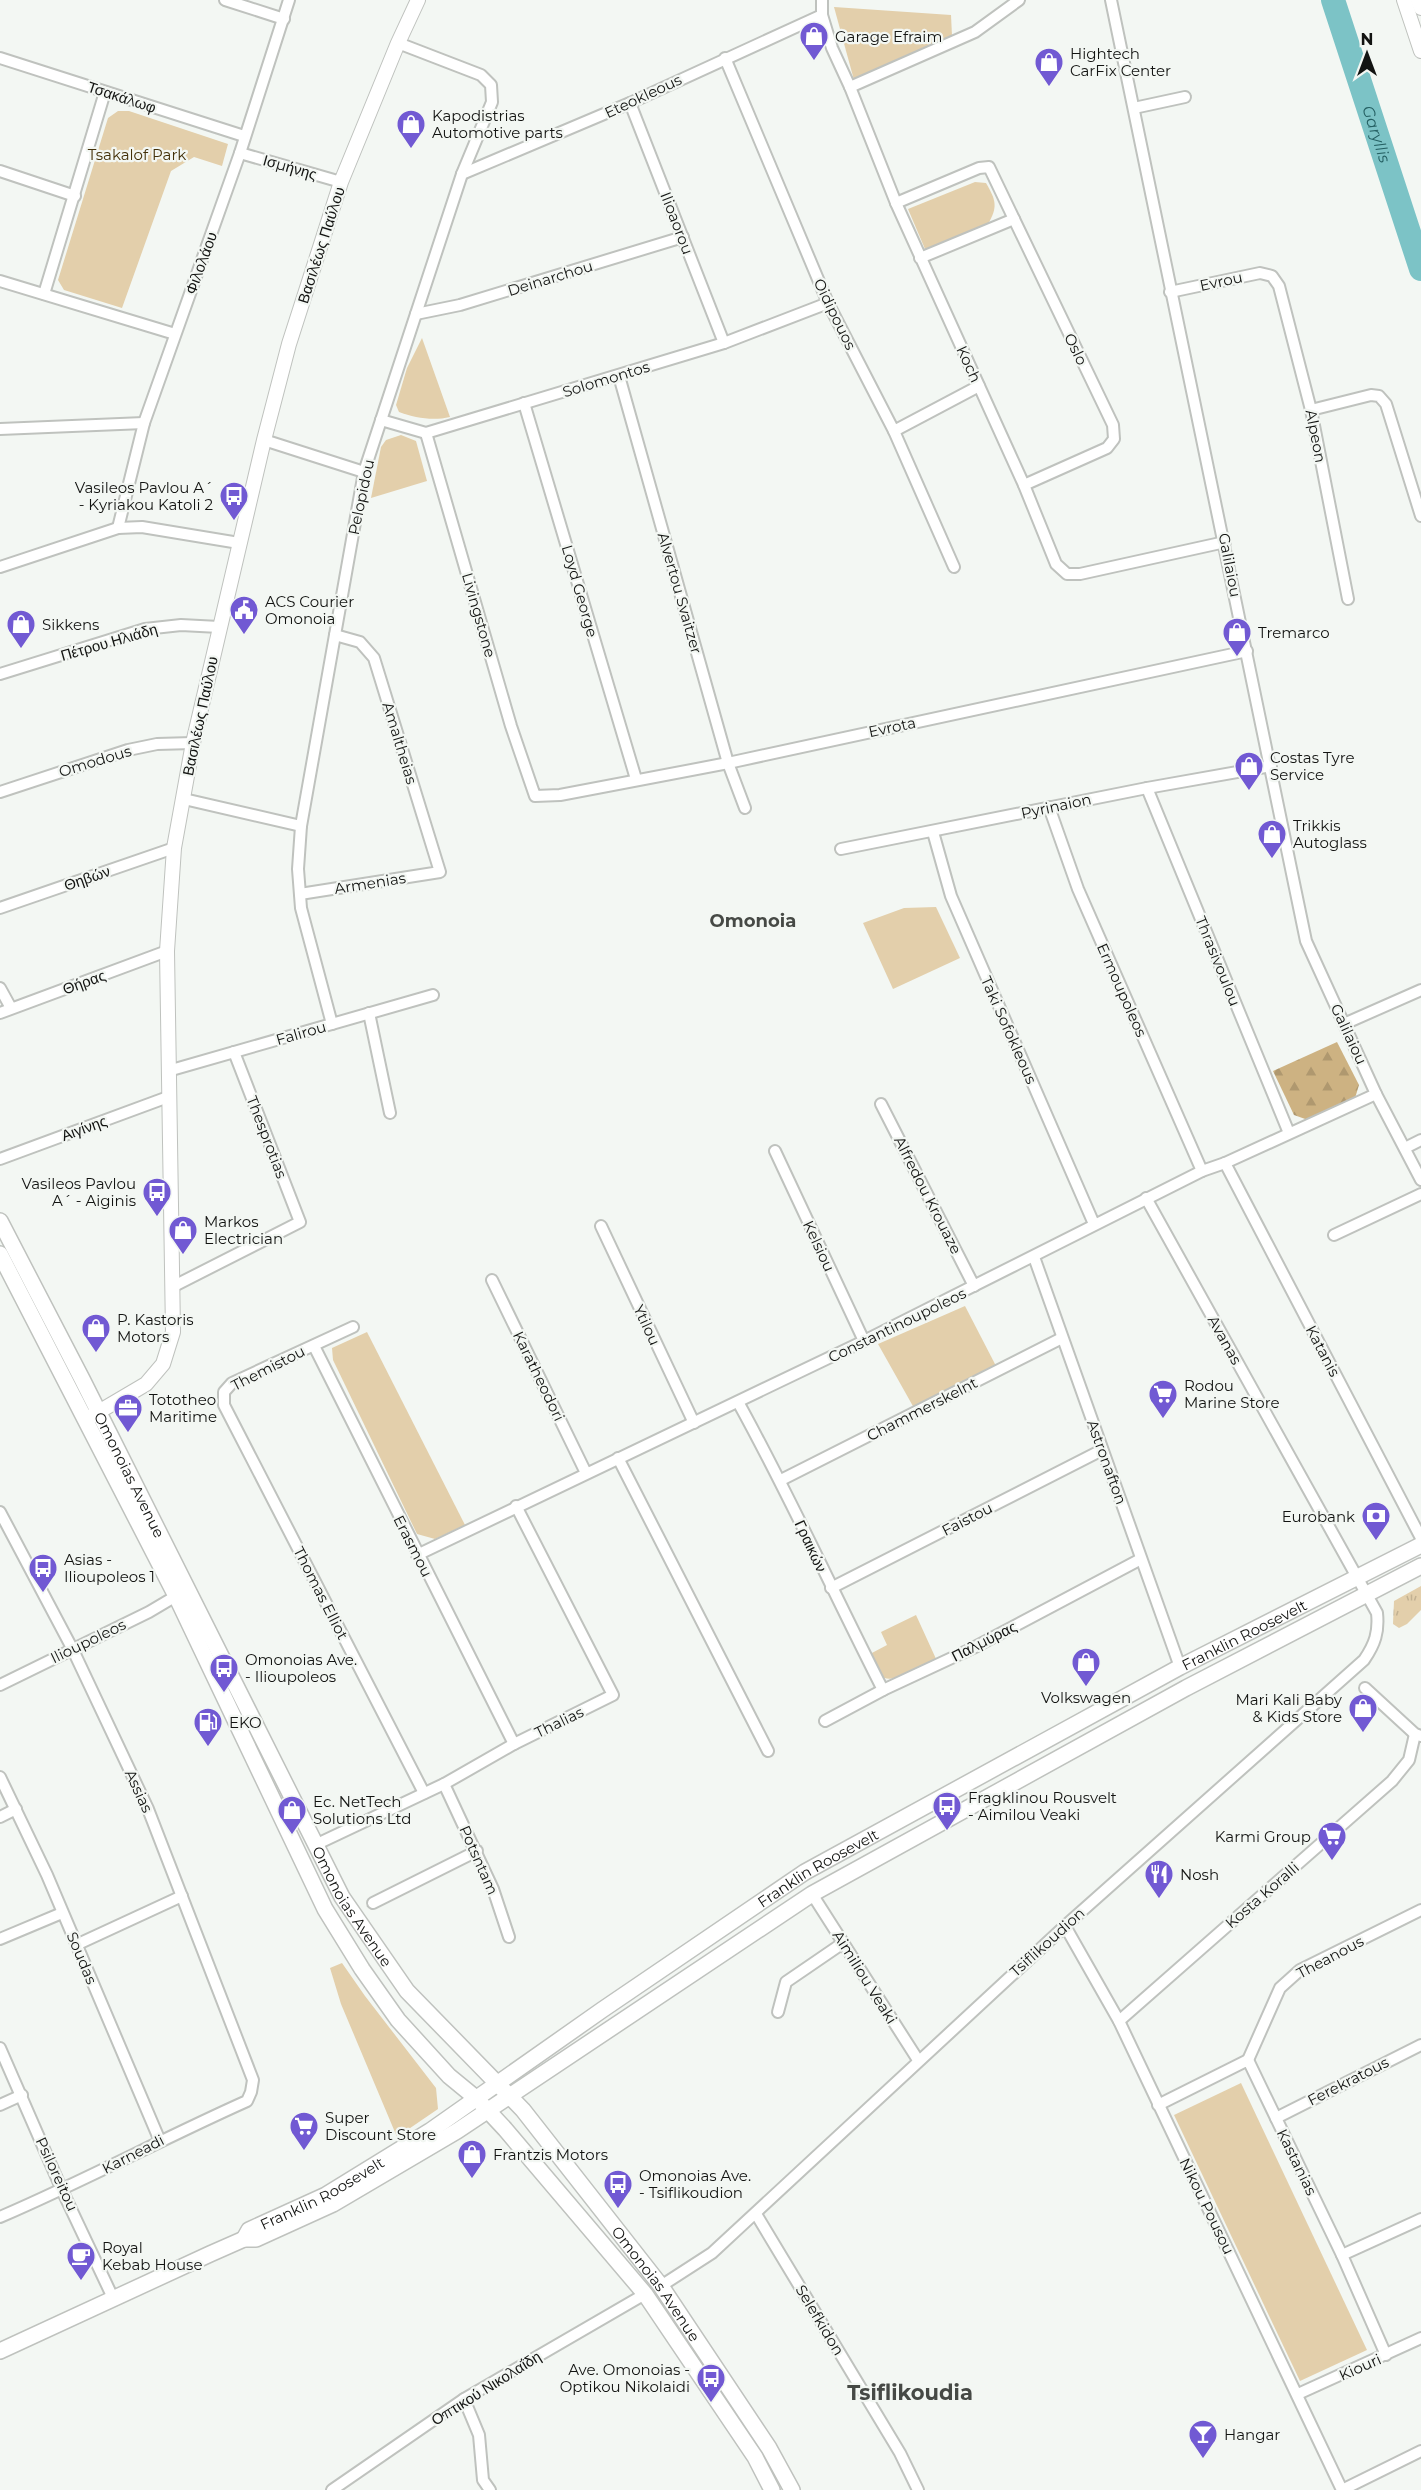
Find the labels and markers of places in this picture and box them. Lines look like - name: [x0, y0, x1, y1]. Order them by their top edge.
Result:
- shop icon: Garage Efraim: [798, 20, 830, 62]
- place label: Garage Efraim: [835, 27, 942, 46]
- place label: Hightech CarFix Center: [1070, 44, 1171, 80]
- shop icon: Hightech CarFix Center: [1033, 46, 1065, 88]
- place label: Kapodistrias Automotive parts: [432, 106, 563, 142]
- shop icon: Kapodistrias Automotive parts: [395, 108, 427, 150]
- place label: Vasileos Pavlou A´ - Kyriakou Katoli 2: [75, 478, 213, 514]
- bus stop icon: Vasileos Pavlou A´ - Kyriakou Katoli 2: [218, 480, 250, 522]
- place label: ACS Courier Omonoia: [265, 592, 354, 628]
- public building icon: ACS Courier Omonoia: [228, 594, 260, 636]
- shop icon: Sikkens: [5, 608, 37, 650]
- place label: Sikkens: [42, 615, 99, 634]
- shop icon: Tremarco: [1221, 616, 1253, 658]
- place label: Tremarco: [1258, 623, 1330, 642]
- place label: Costas Tyre Service: [1270, 748, 1355, 784]
- shop icon: Costas Tyre Service: [1233, 750, 1265, 792]
- place label: Trikkis Autoglass: [1293, 816, 1367, 852]
- shop icon: Trikkis Autoglass: [1256, 818, 1288, 860]
- place label: Vasileos Pavlou A´ - Aiginis: [22, 1174, 136, 1210]
- bus stop icon: Vasileos Pavlou A´ - Aiginis: [141, 1176, 173, 1218]
- place label: Markos Electrician: [204, 1212, 283, 1248]
- shop icon: Markos Electrician: [167, 1214, 199, 1256]
- place label: P. Kastoris Motors: [117, 1310, 194, 1346]
- shop icon: P. Kastoris Motors: [80, 1312, 112, 1354]
- place label: Rodou Marine Store: [1184, 1376, 1280, 1412]
- supermarket icon: Rodou Marine Store: [1147, 1378, 1179, 1420]
- place label: Tototheo Maritime: [149, 1390, 217, 1426]
- office icon: Tototheo Maritime: [112, 1392, 144, 1434]
- bank icon: Eurobank: [1360, 1500, 1392, 1542]
- place label: Eurobank: [1282, 1507, 1355, 1526]
- place label: Asias - Ilioupoleos 1: [64, 1550, 155, 1586]
- bus stop icon: Asias - Ilioupoleos 1: [27, 1552, 59, 1594]
- shop icon: Volkswagen: [1070, 1646, 1102, 1688]
- place label: Omonoias Ave. - Ilioupoleos: [245, 1650, 357, 1686]
- bus stop icon: Omonoias Ave. - Ilioupoleos: [208, 1652, 240, 1694]
- place label: Volkswagen: [1041, 1688, 1131, 1707]
- place label: Mari Kali Baby & Kids Store: [1235, 1690, 1343, 1726]
- shop icon: Mari Kali Baby & Kids Store: [1347, 1692, 1379, 1734]
- fuel station icon: EKO: [192, 1706, 224, 1748]
- place label: EKO: [229, 1713, 262, 1732]
- place label: Fragklinou Rousvelt - Aimilou Veaki: [968, 1788, 1117, 1824]
- bus stop icon: Fragklinou Rousvelt - Aimilou Veaki: [931, 1790, 963, 1832]
- place label: Ec. NetTech Solutions Ltd: [313, 1792, 411, 1828]
- shop icon: Ec. NetTech Solutions Ltd: [276, 1794, 308, 1836]
- supermarket icon: Karmi Group: [1316, 1820, 1348, 1862]
- place label: Karmi Group: [1215, 1827, 1311, 1846]
- restaurant icon: Nosh: [1143, 1858, 1175, 1900]
- place label: Nosh: [1180, 1865, 1219, 1884]
- place label: Super Discount Store: [325, 2108, 436, 2144]
- supermarket icon: Super Discount Store: [288, 2110, 320, 2152]
- shop icon: Frantzis Motors: [456, 2138, 488, 2180]
- place label: Frantzis Motors: [493, 2145, 608, 2164]
- place label: Omonoias Ave. - Tsiflikoudion: [639, 2166, 751, 2202]
- bus stop icon: Omonoias Ave. - Tsiflikoudion: [602, 2168, 634, 2210]
- place label: Royal Kebab House: [102, 2238, 203, 2274]
- cafe icon: Royal Kebab House: [65, 2240, 97, 2282]
- place label: Ave. Omonoias - Optikou Nikolaidi: [560, 2360, 690, 2396]
- bus stop icon: Ave. Omonoias - Optikou Nikolaidi: [695, 2362, 727, 2404]
- bar icon: Hangar: [1187, 2418, 1219, 2460]
- place label: Hangar: [1224, 2425, 1280, 2444]

